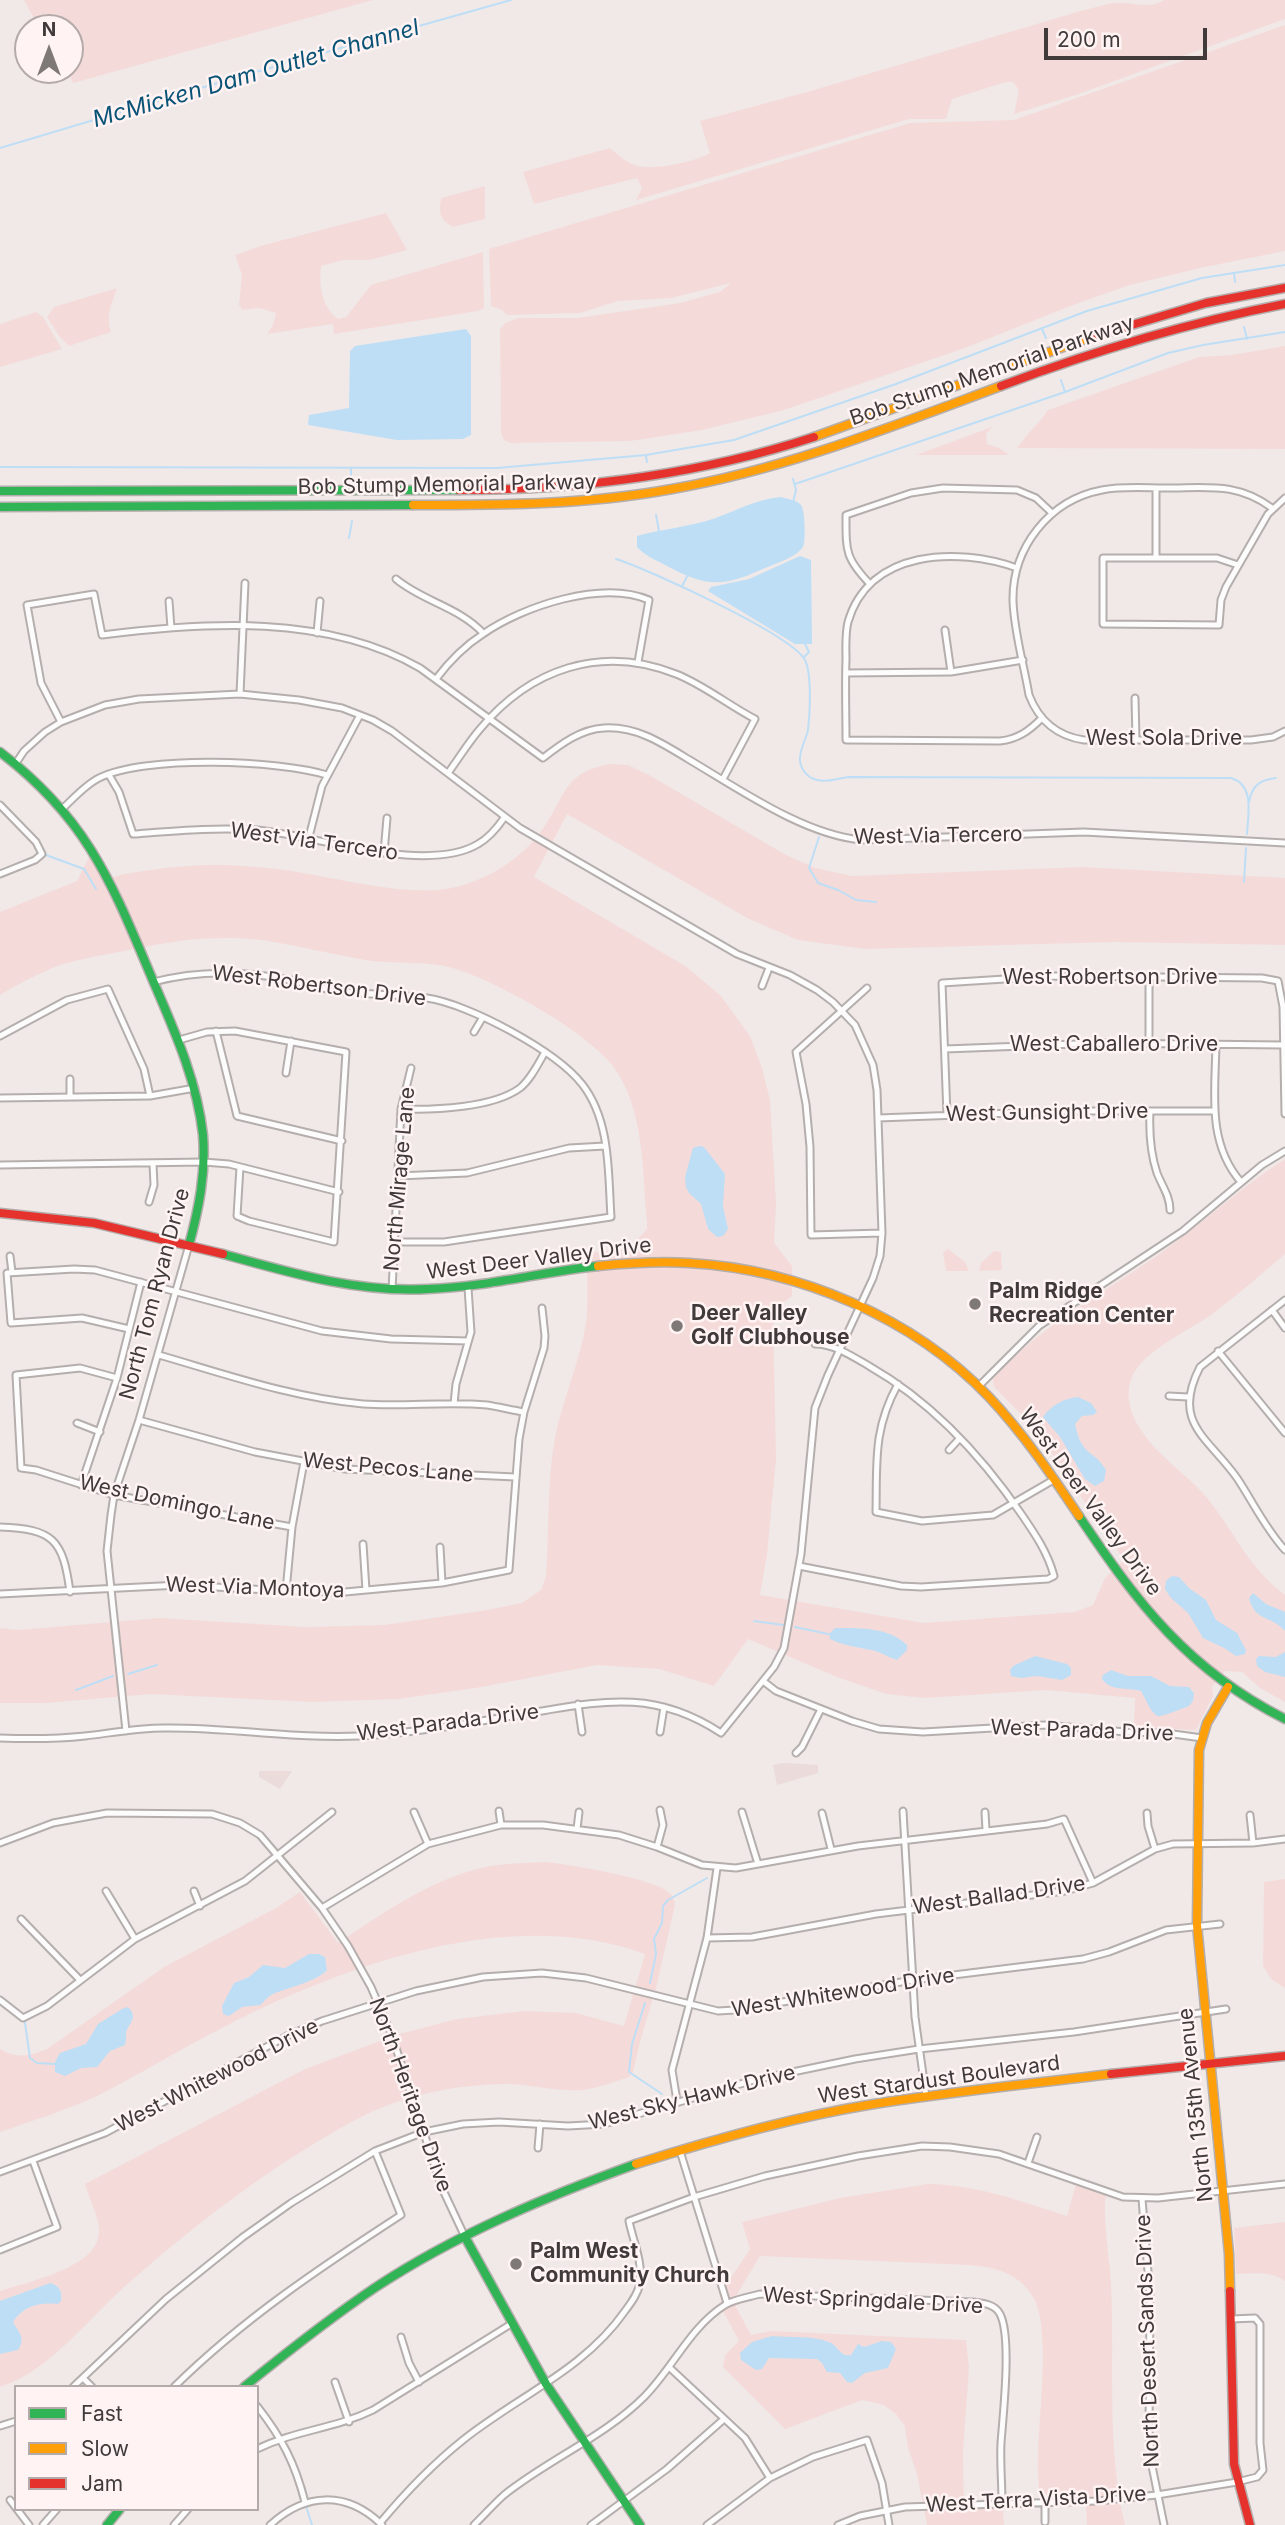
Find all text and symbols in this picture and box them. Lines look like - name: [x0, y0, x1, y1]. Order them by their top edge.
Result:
- north arrow: [14, 14, 84, 84]
- water label: McMicken Dam Outlet Channel: [90, 14, 422, 134]
- scale bar: [1047, 14, 1210, 58]
- text: N: [42, 18, 56, 41]
- text: 200 m: [1057, 27, 1121, 52]
- street label: Bob Stump Memorial Parkway: [847, 310, 1137, 432]
- street label: Bob Stump Memorial Parkway: [297, 470, 597, 500]
- street label: West Sola Drive: [1086, 726, 1242, 752]
- street label: West Via Tercero: [229, 818, 399, 866]
- street label: West Via Tercero: [853, 822, 1023, 850]
- street label: West Robertson Drive: [210, 960, 428, 1012]
- street label: West Robertson Drive: [1002, 965, 1218, 991]
- street label: West Caballero Drive: [1010, 1032, 1218, 1058]
- street label: North Mirage Lane: [379, 1086, 421, 1272]
- street label: West Gunsight Drive: [946, 1099, 1148, 1127]
- street label: North Tom Ryan Drive: [115, 1185, 195, 1403]
- street label: West Deer Valley Drive: [425, 1233, 653, 1285]
- place label: Palm Ridge Recreation Center: [989, 1279, 1174, 1329]
- marker: Palm Ridge Recreation Center: [967, 1296, 983, 1312]
- place label: Deer Valley Golf Clubhouse: [691, 1301, 849, 1351]
- marker: Deer Valley Golf Clubhouse: [669, 1318, 685, 1334]
- street label: West Deer Valley Drive: [1013, 1403, 1167, 1601]
- street label: West Pecos Lane: [302, 1448, 474, 1488]
- street label: West Domingo Lane: [77, 1470, 277, 1536]
- street label: West Via Montoya: [165, 1572, 345, 1604]
- street label: West Parada Drive: [355, 1699, 541, 1747]
- street label: West Parada Drive: [990, 1715, 1174, 1747]
- street label: West Ballad Drive: [911, 1871, 1087, 1921]
- street label: West Whitewood Drive: [730, 1963, 956, 2023]
- street label: North Heritage Drive: [363, 1994, 457, 2196]
- street label: North 135th Avenue: [1173, 2007, 1219, 2203]
- street label: West Whitewood Drive: [111, 2014, 323, 2138]
- street label: West Stardust Boulevard: [816, 2051, 1062, 2109]
- street label: West Sky Hawk Drive: [586, 2060, 798, 2136]
- street label: North Desert Sands Drive: [1131, 2214, 1165, 2468]
- place label: Palm West Community Church: [530, 2239, 730, 2289]
- marker: Palm West Community Church: [508, 2256, 524, 2272]
- street label: West Springdale Drive: [762, 2283, 984, 2319]
- legend: [14, 2385, 259, 2511]
- text: Fast: [81, 2401, 123, 2426]
- text: Slow: [81, 2436, 129, 2461]
- text: Jam: [81, 2471, 123, 2496]
- street label: West Terra Vista Drive: [925, 2482, 1147, 2518]

